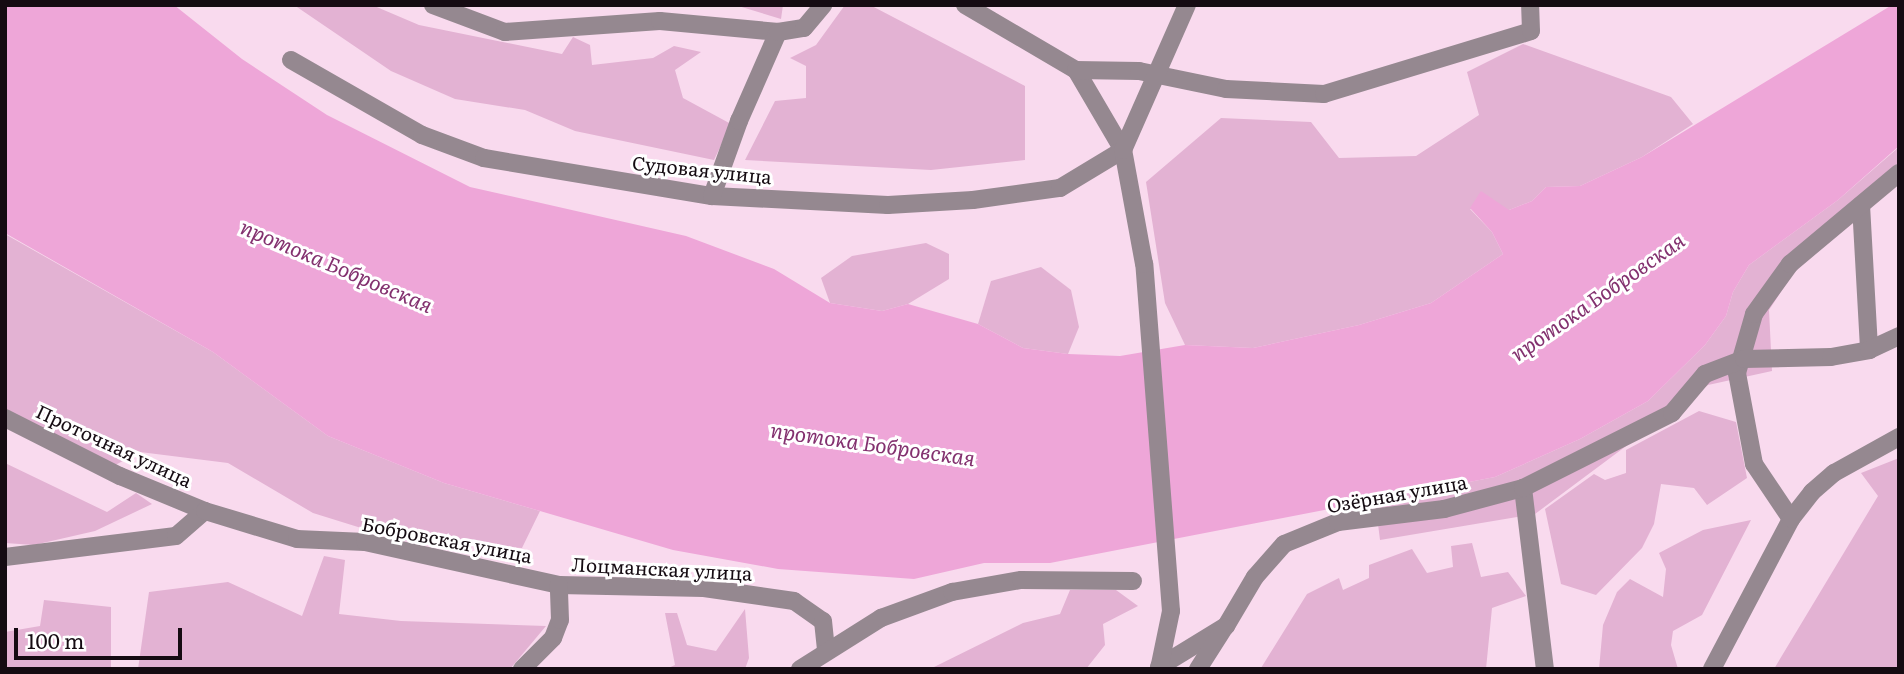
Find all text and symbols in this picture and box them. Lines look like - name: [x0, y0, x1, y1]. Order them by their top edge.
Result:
- street label: Судовая улица: [631, 151, 773, 189]
- water label: протока Бобровская: [237, 213, 437, 317]
- water label: протока Бобровская: [1505, 227, 1689, 365]
- street label: Проточная улица: [32, 400, 196, 492]
- water label: протока Бобровская: [769, 416, 977, 470]
- street label: Озёрная улица: [1325, 470, 1469, 518]
- street label: Бобровская улица: [360, 512, 534, 568]
- street label: Лоцманская улица: [571, 553, 753, 585]
- scale bar: [18, 614, 186, 658]
- text: 100 m: [27, 624, 84, 655]

